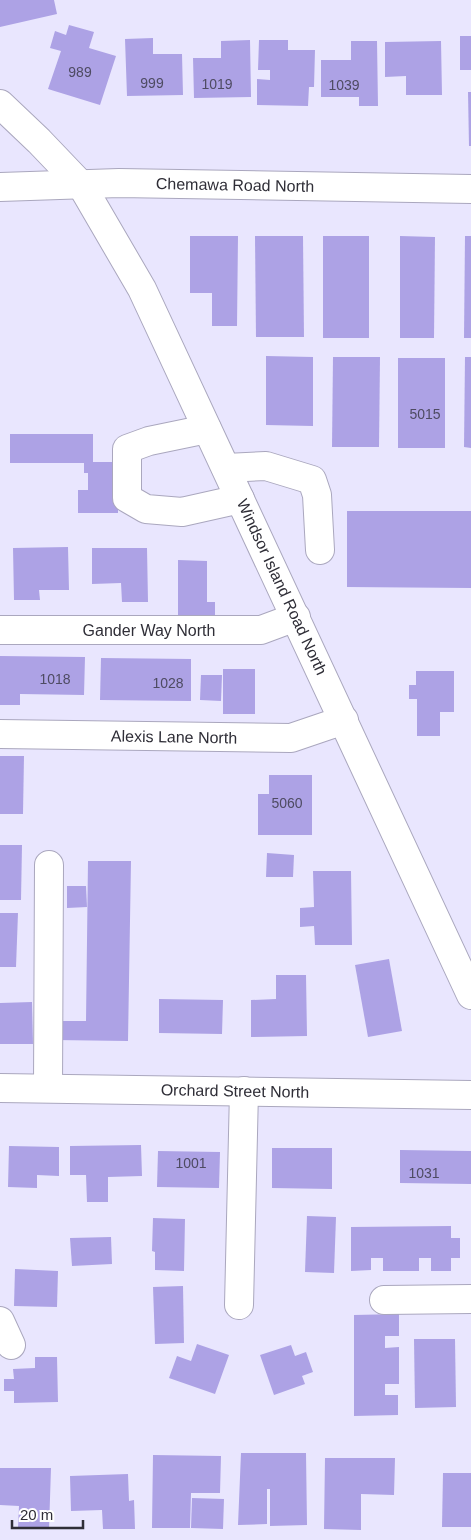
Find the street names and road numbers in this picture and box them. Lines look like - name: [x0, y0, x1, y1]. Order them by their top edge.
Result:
- street label: Chemawa Road North: [156, 175, 314, 195]
- street label: Windsor Island Road North: [234, 496, 330, 678]
- street label: Gander Way North: [83, 622, 215, 639]
- street label: Alexis Lane North: [111, 727, 237, 747]
- street label: Orchard Street North: [161, 1081, 309, 1101]

